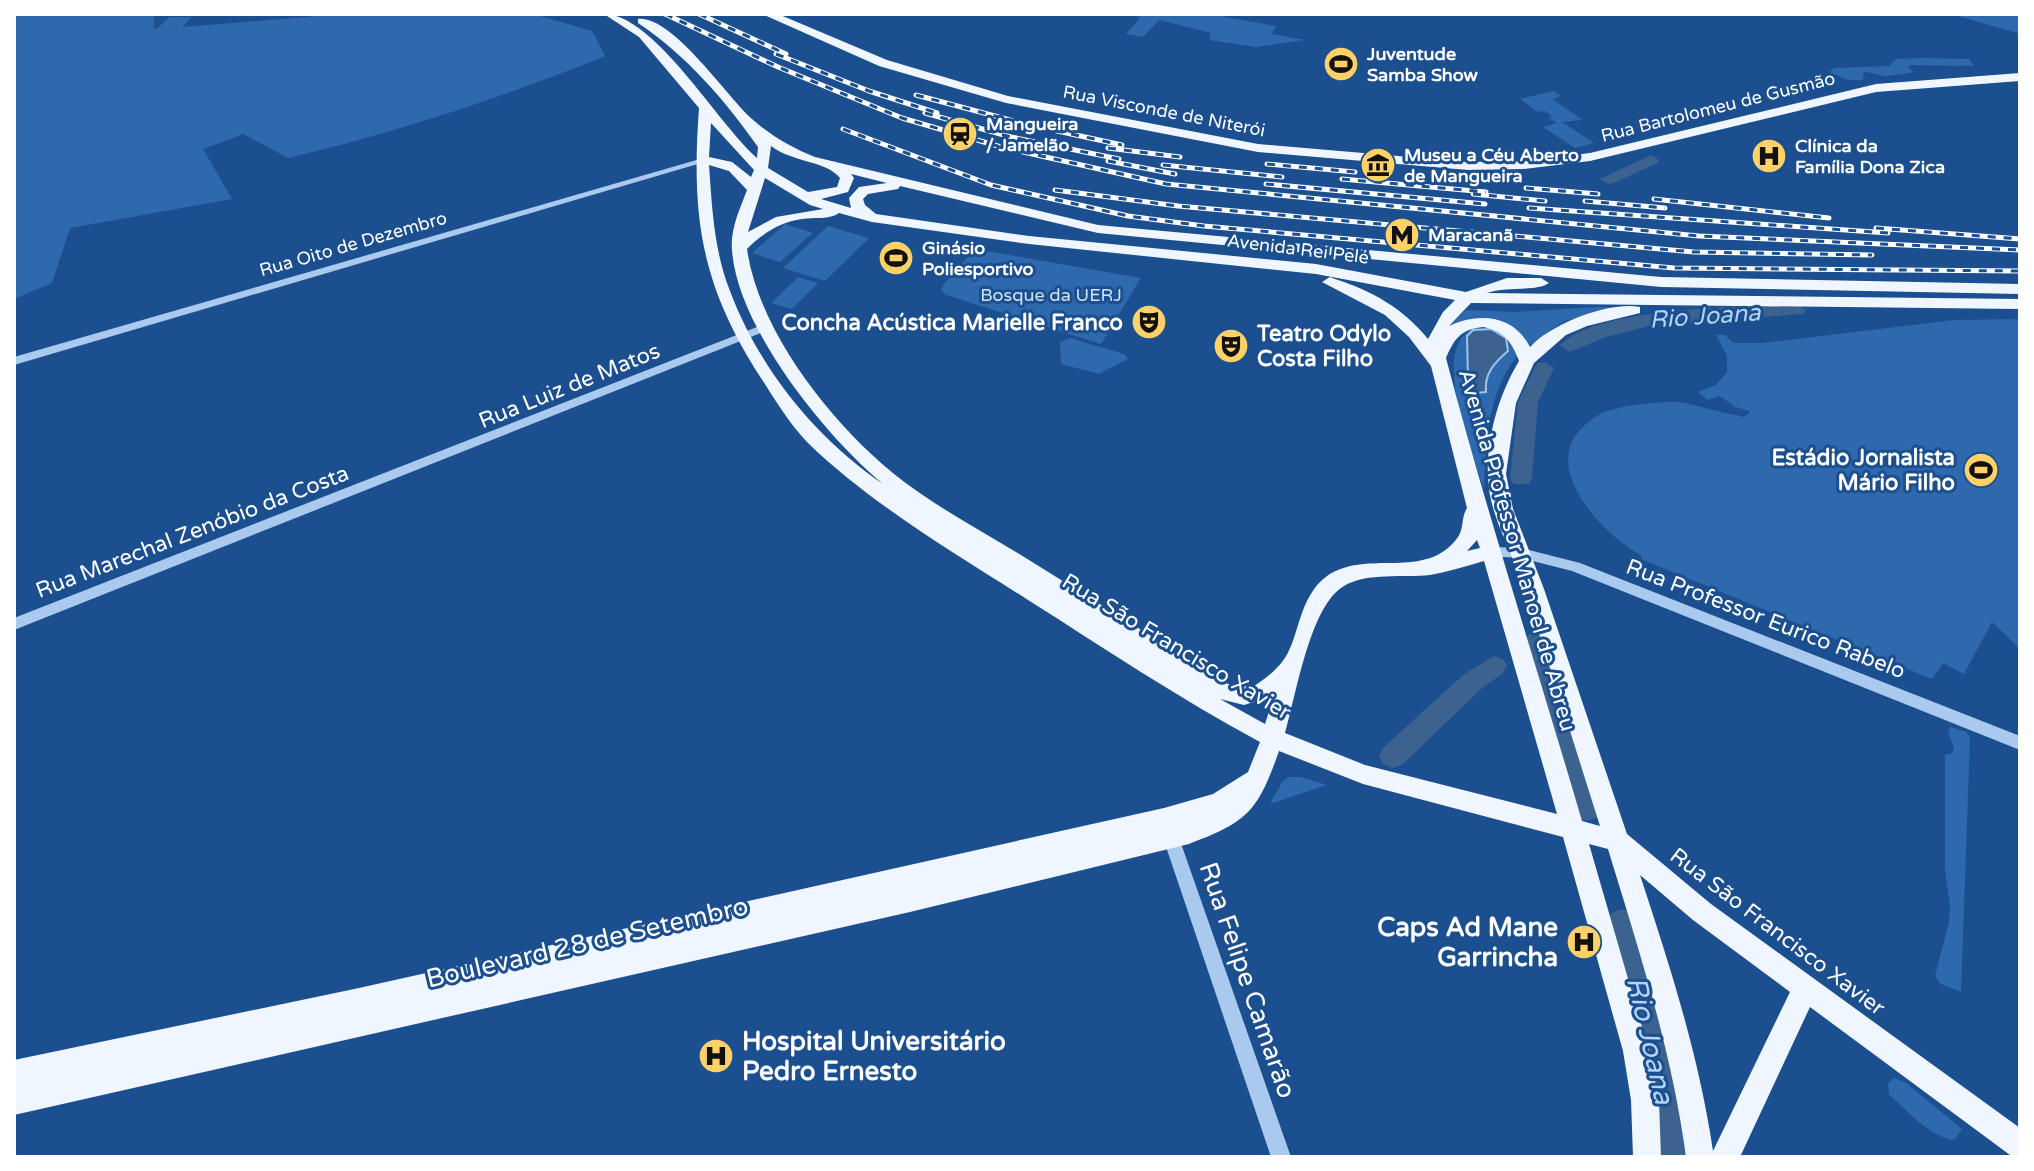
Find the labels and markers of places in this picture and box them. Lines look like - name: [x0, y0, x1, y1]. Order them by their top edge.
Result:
- place label: Juventude Samba Show: [1366, 43, 1479, 86]
- sports icon: Juventude Samba Show: [1322, 45, 1360, 83]
- place label: Mangueira / Jamelão: [986, 113, 1078, 156]
- station icon: Mangueira / Jamelão: [941, 115, 979, 153]
- place label: Clínica da Família Dona Zica: [1795, 135, 1945, 178]
- hospital icon: Clínica da Família Dona Zica: [1750, 137, 1788, 175]
- place label: Museu a Céu Aberto de Mangueira: [1404, 144, 1579, 187]
- museum icon: Museu a Céu Aberto de Mangueira: [1359, 146, 1397, 184]
- metro station icon: Maracanã: [1383, 216, 1421, 254]
- place label: Maracanã: [1428, 224, 1513, 246]
- place label: Ginásio Poliesportivo: [922, 237, 1034, 280]
- sports icon: Ginásio Poliesportivo: [877, 239, 915, 277]
- theatre icon: Concha Acústica Marielle Franco: [1130, 303, 1168, 341]
- place label: Concha Acústica Marielle Franco: [782, 310, 1123, 336]
- place label: Teatro Odylo Costa Filho: [1256, 321, 1391, 372]
- theatre icon: Teatro Odylo Costa Filho: [1212, 327, 1250, 365]
- place label: Estádio Jornalista Mário Filho: [1771, 445, 1955, 496]
- sports icon: Estádio Jornalista Mário Filho: [1962, 451, 2000, 489]
- place label: Caps Ad Mane Garrincha: [1377, 912, 1558, 973]
- hospital icon: Caps Ad Mane Garrincha: [1565, 923, 1603, 961]
- place label: Hospital Universitário Pedro Ernesto: [742, 1026, 1006, 1087]
- hospital icon: Hospital Universitário Pedro Ernesto: [697, 1037, 735, 1075]

